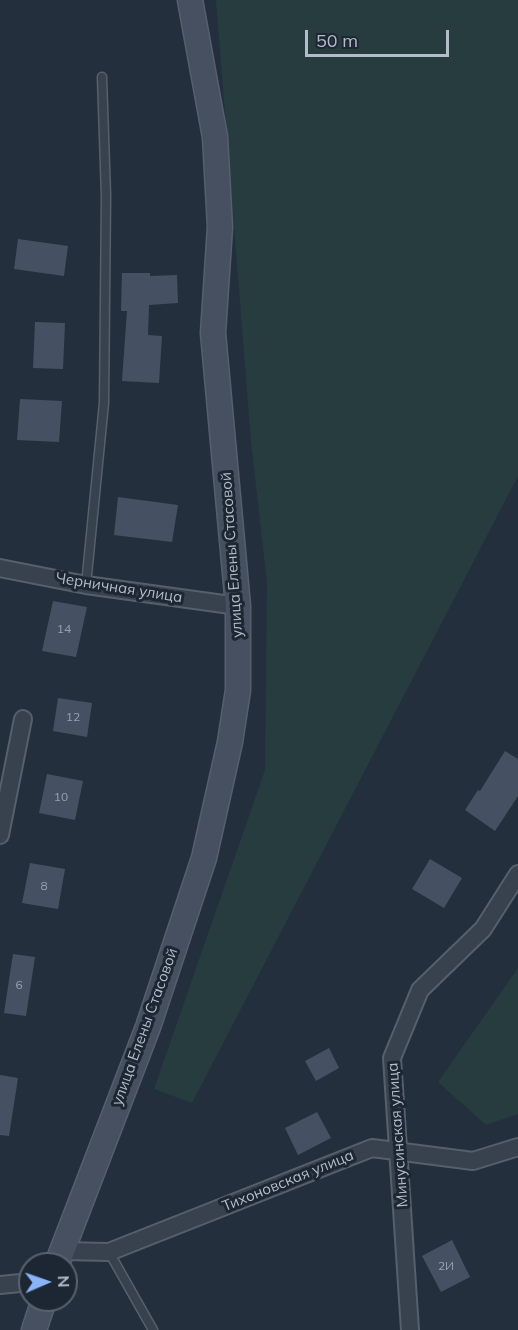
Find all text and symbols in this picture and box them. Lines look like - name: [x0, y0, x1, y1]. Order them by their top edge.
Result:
- scale bar: [308, 18, 452, 56]
- text: 50 m: [316, 29, 358, 52]
- street label: улица Елены Стасовой: [217, 472, 247, 638]
- street label: Черничная улица: [54, 569, 184, 607]
- house number: 14: [57, 622, 71, 636]
- house number: 12: [66, 710, 80, 724]
- house number: 10: [54, 790, 68, 804]
- house number: 8: [40, 879, 48, 893]
- street label: улица Елены Стасовой: [108, 946, 182, 1108]
- house number: 6: [15, 978, 23, 992]
- street label: Минусинская улица: [384, 1062, 412, 1208]
- street label: Тихоновская улица: [220, 1146, 356, 1216]
- north arrow: [18, 1252, 78, 1312]
- house number: 2И: [438, 1259, 454, 1273]
- text: N: [54, 1275, 74, 1288]

